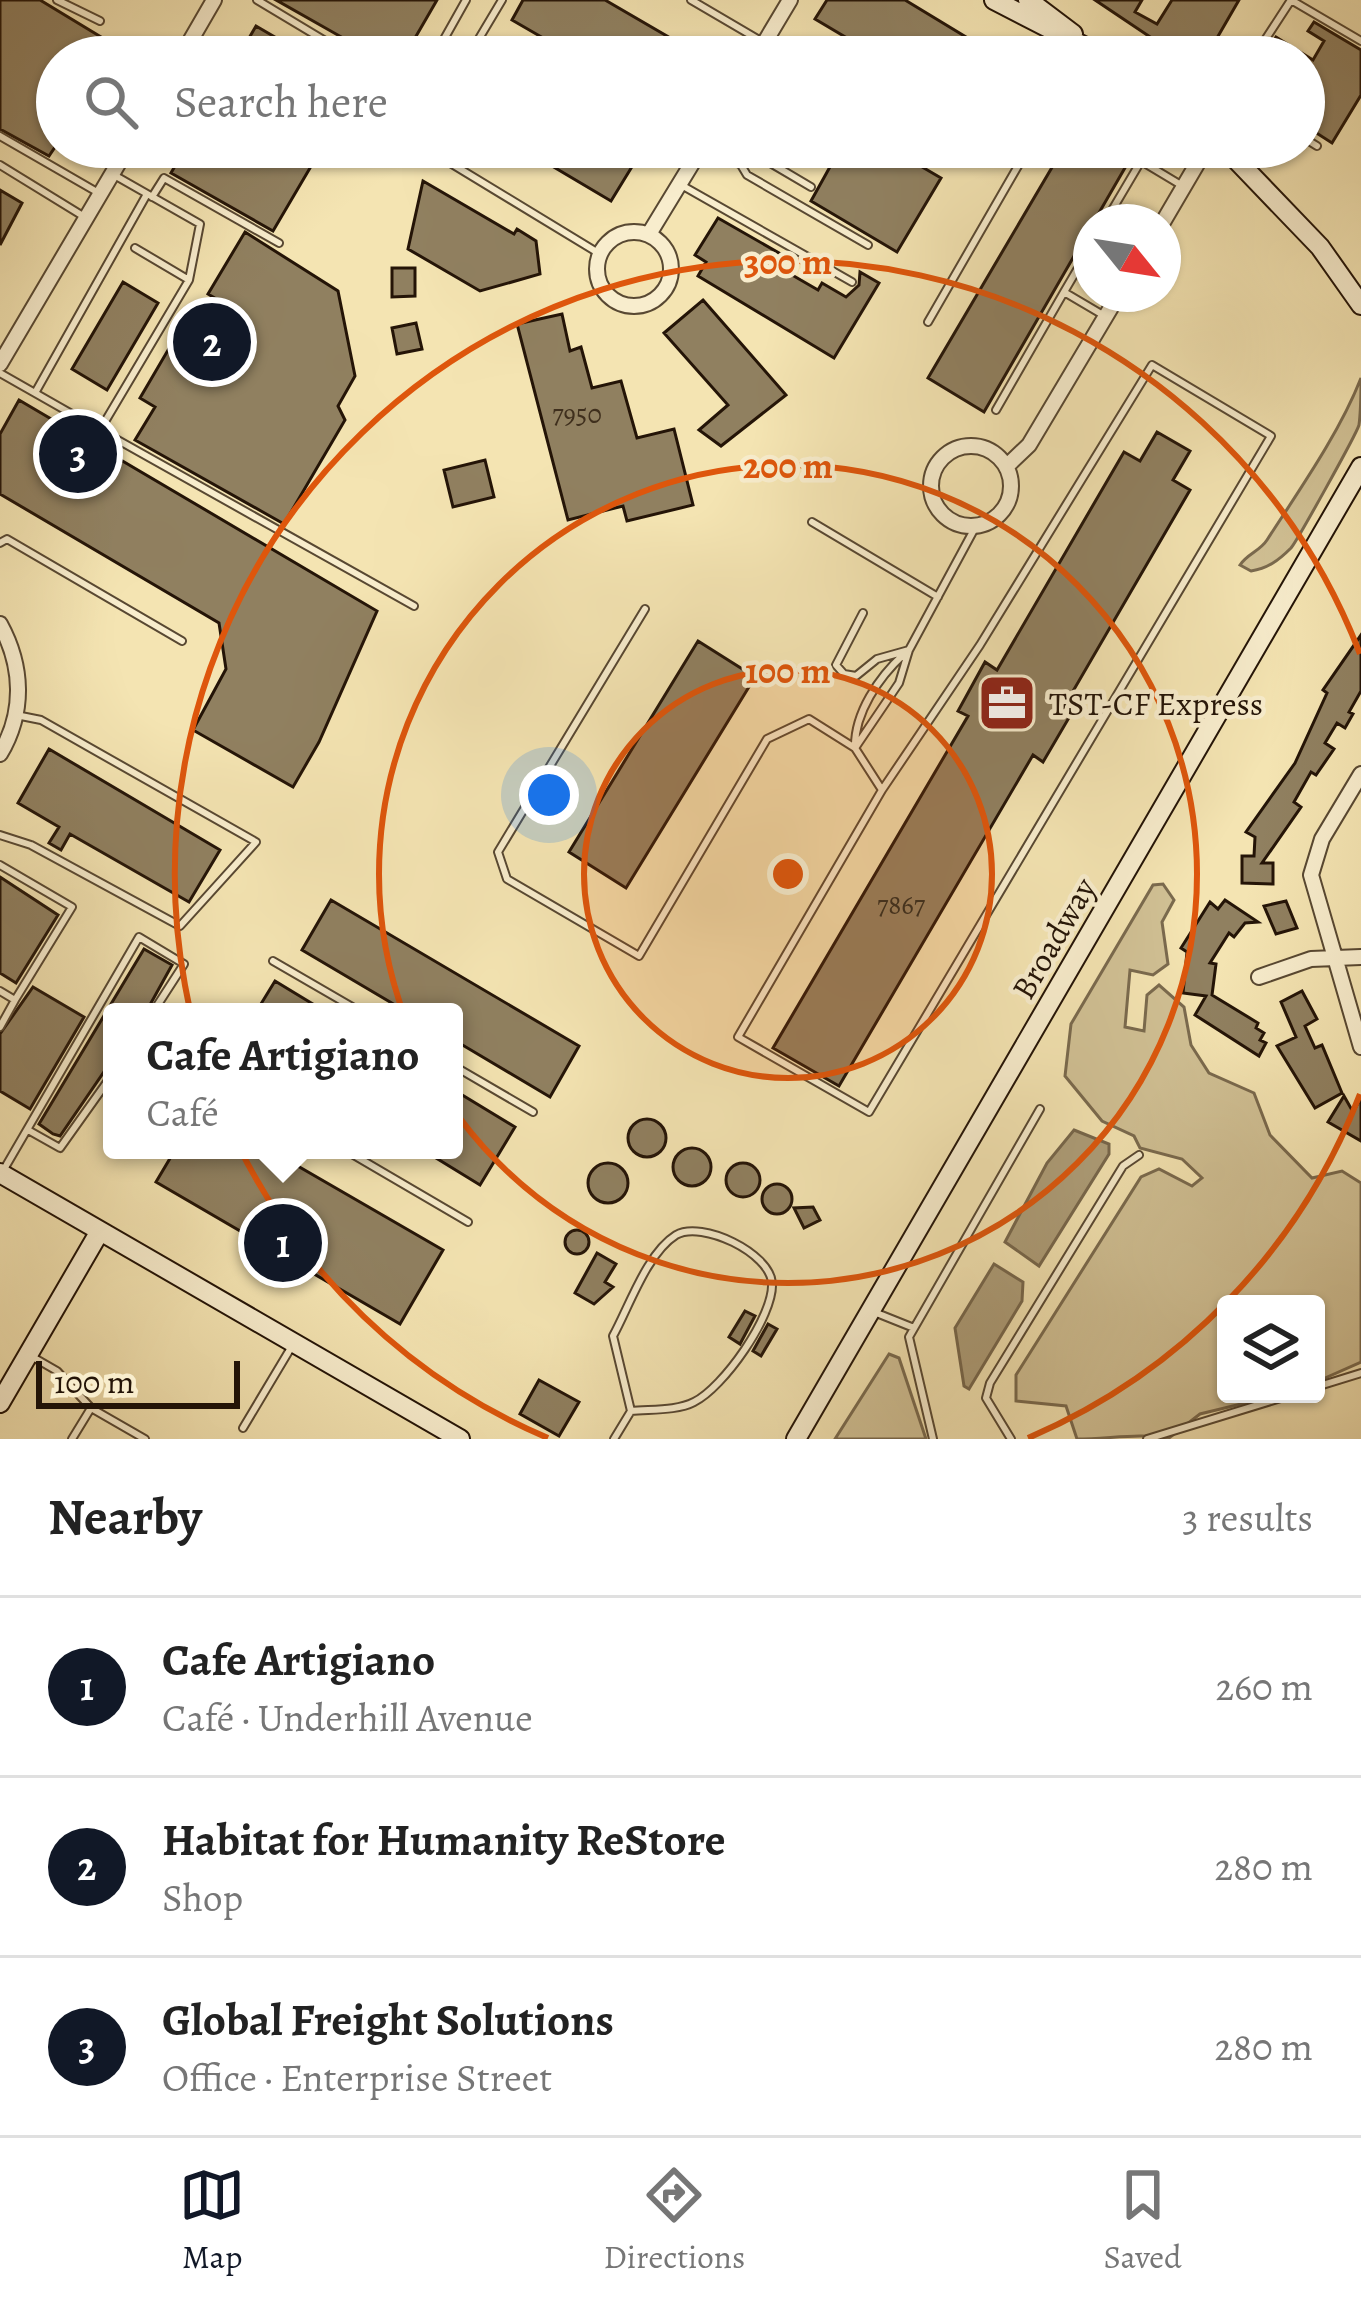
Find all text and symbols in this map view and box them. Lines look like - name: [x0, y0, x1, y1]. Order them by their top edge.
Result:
- search box: [36, 36, 1325, 168]
- icon: search: [78, 69, 144, 135]
- text: Search here: [174, 71, 388, 133]
- north arrow: [1073, 204, 1181, 312]
- text: 300 m: [744, 237, 832, 286]
- pin: 2: [173, 297, 251, 387]
- house number: 7950: [552, 396, 602, 432]
- pin: 3: [39, 409, 117, 499]
- text: 200 m: [743, 441, 833, 490]
- text: 100 m: [745, 646, 831, 695]
- office icon: TST-CF Express: [976, 672, 1038, 734]
- place label: TST-CF Express: [1049, 681, 1263, 726]
- your location: [519, 765, 579, 825]
- centre of rings: [767, 853, 809, 895]
- street label: Broadway: [1001, 869, 1106, 1007]
- house number: 7867: [877, 887, 926, 923]
- popup: [103, 1003, 463, 1159]
- text: Cafe Artigiano: [146, 1024, 420, 1086]
- text: Café: [146, 1086, 219, 1139]
- pin: 1: [244, 1198, 322, 1288]
- map controls: [1217, 1295, 1325, 1403]
- button: layers: [1217, 1295, 1325, 1403]
- scale bar: [36, 1355, 240, 1408]
- text: 100 m: [54, 1359, 134, 1404]
- text: Nearby: [48, 1482, 202, 1552]
- text: 3 results: [1182, 1491, 1313, 1544]
- text: Cafe Artigiano: [162, 1629, 435, 1691]
- text: 1: [80, 1660, 94, 1713]
- text: 260 m: [1215, 1660, 1313, 1713]
- text: Café · Underhill Avenue: [162, 1691, 533, 1744]
- text: Habitat for Humanity ReStore: [162, 1809, 726, 1871]
- text: 2: [78, 1840, 96, 1893]
- text: 280 m: [1215, 1840, 1313, 1893]
- text: Shop: [162, 1871, 243, 1924]
- text: Global Freight Solutions: [162, 1989, 614, 2051]
- text: 3: [79, 2020, 95, 2073]
- text: 280 m: [1215, 2020, 1313, 2073]
- text: Office · Enterprise Street: [162, 2051, 552, 2104]
- tab: Map: [179, 2162, 245, 2279]
- tab: Directions: [604, 2162, 745, 2279]
- tab: Saved: [1104, 2162, 1182, 2279]

